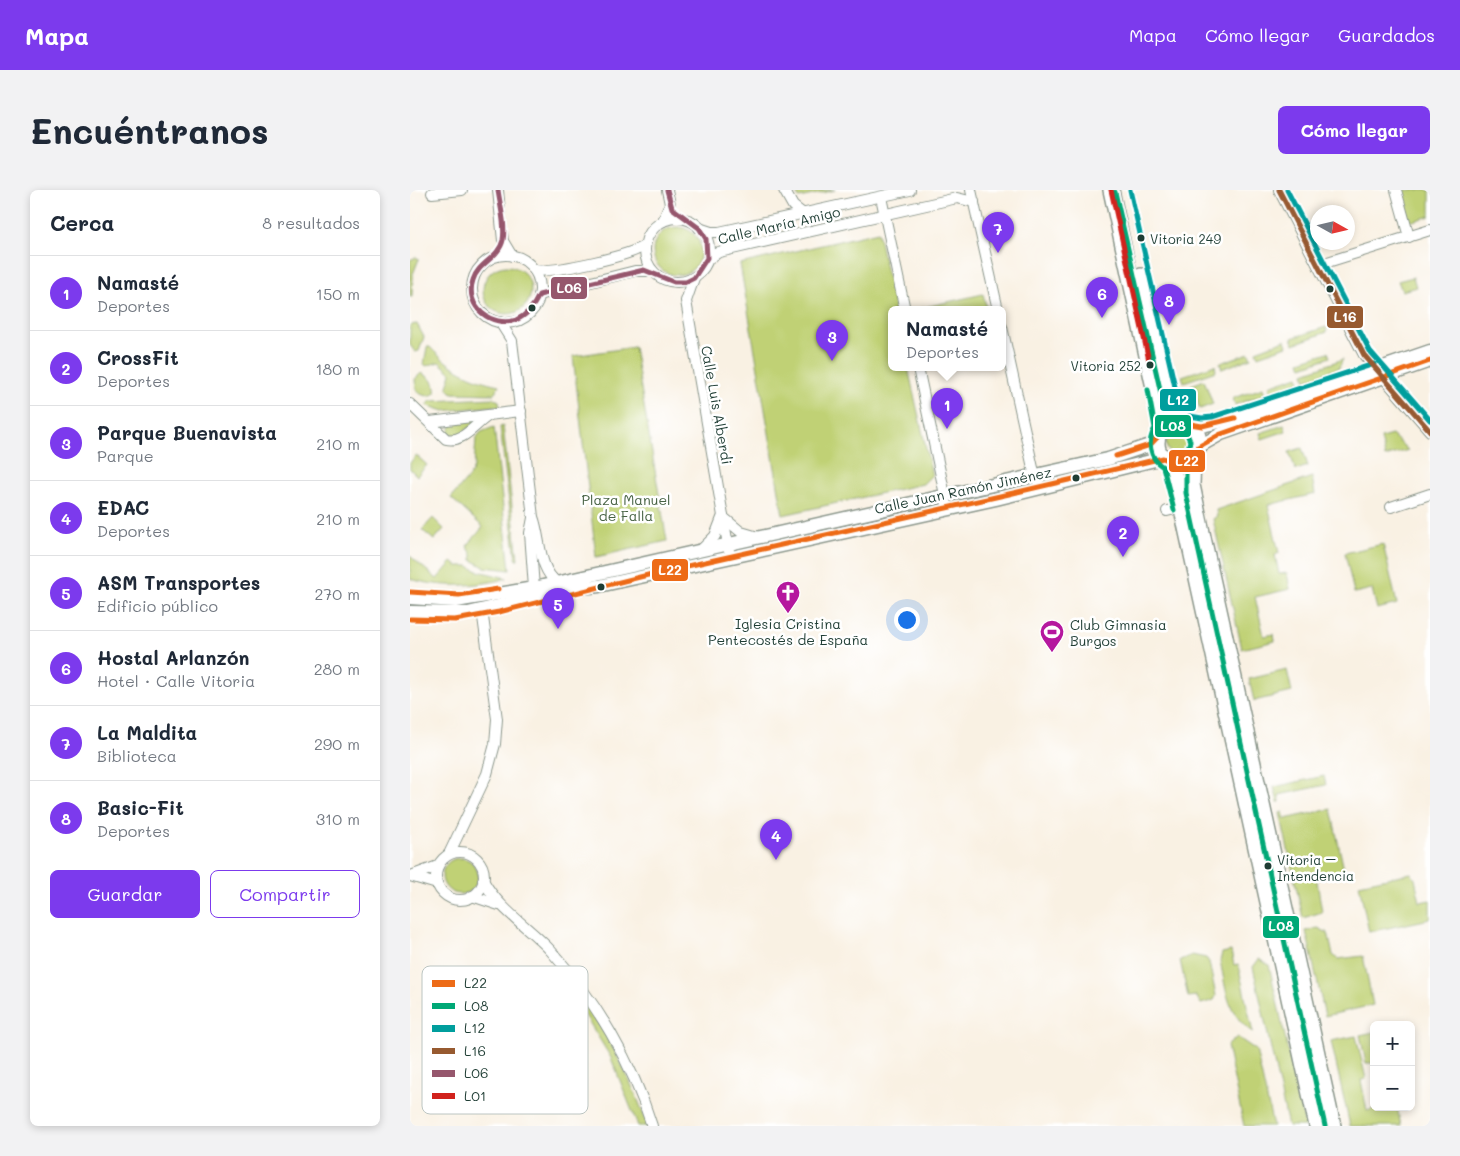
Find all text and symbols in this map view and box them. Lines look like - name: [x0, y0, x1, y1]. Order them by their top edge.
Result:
- text: Mapa: [25, 20, 89, 51]
- text: Mapa: [1129, 23, 1177, 47]
- text: Cómo llegar: [1205, 23, 1310, 47]
- text: Guardados: [1338, 23, 1435, 47]
- button: Cómo llegar: [1278, 106, 1430, 154]
- text: Encuéntranos: [30, 107, 269, 153]
- street label: Calle María Amigo: [716, 202, 842, 248]
- north arrow: [1310, 205, 1355, 250]
- text: Cerca: [50, 209, 115, 236]
- text: 8 resultados: [262, 212, 360, 233]
- pin: 7: [982, 212, 1014, 253]
- place label: Vitoria 249: [1150, 230, 1221, 247]
- marker: Vitoria 249: [1136, 233, 1146, 243]
- text: Namasté: [97, 270, 179, 295]
- line badge: L06: [550, 276, 588, 300]
- pin: 6: [1086, 277, 1118, 318]
- text: L06: [556, 278, 582, 297]
- text: 1: [62, 283, 70, 304]
- text: 150 m: [316, 283, 360, 304]
- pin: 8: [1153, 284, 1185, 325]
- unlabelled marker: [1325, 284, 1335, 294]
- text: Deportes: [97, 295, 170, 316]
- unlabelled marker: [527, 303, 537, 313]
- line badge: L16: [1326, 305, 1364, 329]
- popup: [888, 306, 1006, 371]
- text: L16: [1334, 307, 1356, 326]
- text: Namasté: [906, 316, 988, 341]
- pin: 3: [816, 320, 848, 361]
- text: Deportes: [906, 341, 979, 362]
- street label: Calle Luis Alberdi: [697, 344, 737, 466]
- text: CrossFit: [97, 345, 179, 370]
- place label: Vitoria 252: [1070, 357, 1141, 374]
- text: 2: [62, 358, 70, 379]
- text: 180 m: [315, 358, 360, 379]
- marker: Vitoria 252: [1145, 360, 1155, 370]
- text: Deportes: [97, 370, 170, 391]
- pin: 1: [931, 388, 963, 429]
- line badge: L12: [1159, 388, 1197, 412]
- text: L12: [1167, 390, 1189, 409]
- line badge: L08: [1154, 414, 1192, 438]
- text: L08: [1160, 416, 1186, 435]
- text: Parque Buenavista: [97, 420, 277, 445]
- text: 3: [61, 433, 71, 454]
- text: 210 m: [316, 433, 360, 454]
- text: Parque: [97, 445, 154, 466]
- line badge: L22: [1168, 449, 1206, 473]
- text: L22: [1175, 451, 1199, 470]
- street label: Calle Juan Ramón Jiménez: [873, 462, 1054, 518]
- unlabelled marker: [1071, 473, 1081, 483]
- park label: Plaza Manuel de Falla: [581, 490, 671, 525]
- text: EDAC: [97, 495, 149, 520]
- text: 4: [61, 508, 71, 529]
- text: 210 m: [316, 508, 360, 529]
- pin: 2: [1107, 516, 1139, 557]
- text: Deportes: [97, 520, 170, 541]
- line badge: L22: [651, 558, 689, 582]
- text: L22: [658, 560, 682, 579]
- text: ASM Transportes: [97, 570, 260, 595]
- church icon: Iglesia Cristina Pentecostés de España: [775, 580, 801, 614]
- unlabelled marker: [596, 582, 606, 592]
- text: 5: [61, 583, 71, 604]
- text: 270 m: [314, 583, 360, 604]
- pin: 5: [542, 588, 574, 629]
- text: Edificio público: [97, 595, 218, 616]
- your location: [894, 607, 920, 633]
- place label: Iglesia Cristina Pentecostés de España: [708, 614, 868, 649]
- place label: Club Gimnasia Burgos: [1070, 615, 1167, 650]
- sports icon: Club Gimnasia Burgos: [1039, 619, 1065, 653]
- text: Hostal Arlanzón: [97, 645, 250, 670]
- text: 6: [61, 658, 71, 679]
- text: 280 m: [314, 658, 360, 679]
- text: Hotel · Calle Vitoria: [97, 670, 255, 691]
- text: La Maldita: [97, 720, 197, 745]
- text: 7: [62, 733, 70, 754]
- text: 290 m: [314, 733, 360, 754]
- text: Biblioteca: [97, 745, 177, 766]
- text: Basic-Fit: [97, 795, 184, 820]
- text: 8: [61, 808, 71, 829]
- text: 310 m: [316, 808, 360, 829]
- pin: 4: [760, 819, 792, 860]
- text: Deportes: [97, 820, 170, 841]
- place label: Vitoria – Intendencia: [1277, 851, 1354, 884]
- marker: Vitoria – Intendencia: [1263, 861, 1273, 871]
- button: Guardar: [50, 870, 200, 918]
- button: Compartir: [210, 870, 360, 918]
- line badge: L08: [1262, 915, 1300, 939]
- text: L08: [1268, 916, 1294, 935]
- legend: [422, 966, 588, 1114]
- text: L22: [464, 973, 487, 992]
- text: L08: [464, 996, 488, 1015]
- text: L12: [464, 1018, 485, 1037]
- map controls: [1370, 1021, 1415, 1111]
- button: +: [1370, 1021, 1415, 1066]
- text: L16: [464, 1041, 486, 1060]
- text: L06: [464, 1063, 488, 1082]
- button: −: [1370, 1066, 1415, 1111]
- text: L01: [464, 1086, 486, 1105]

